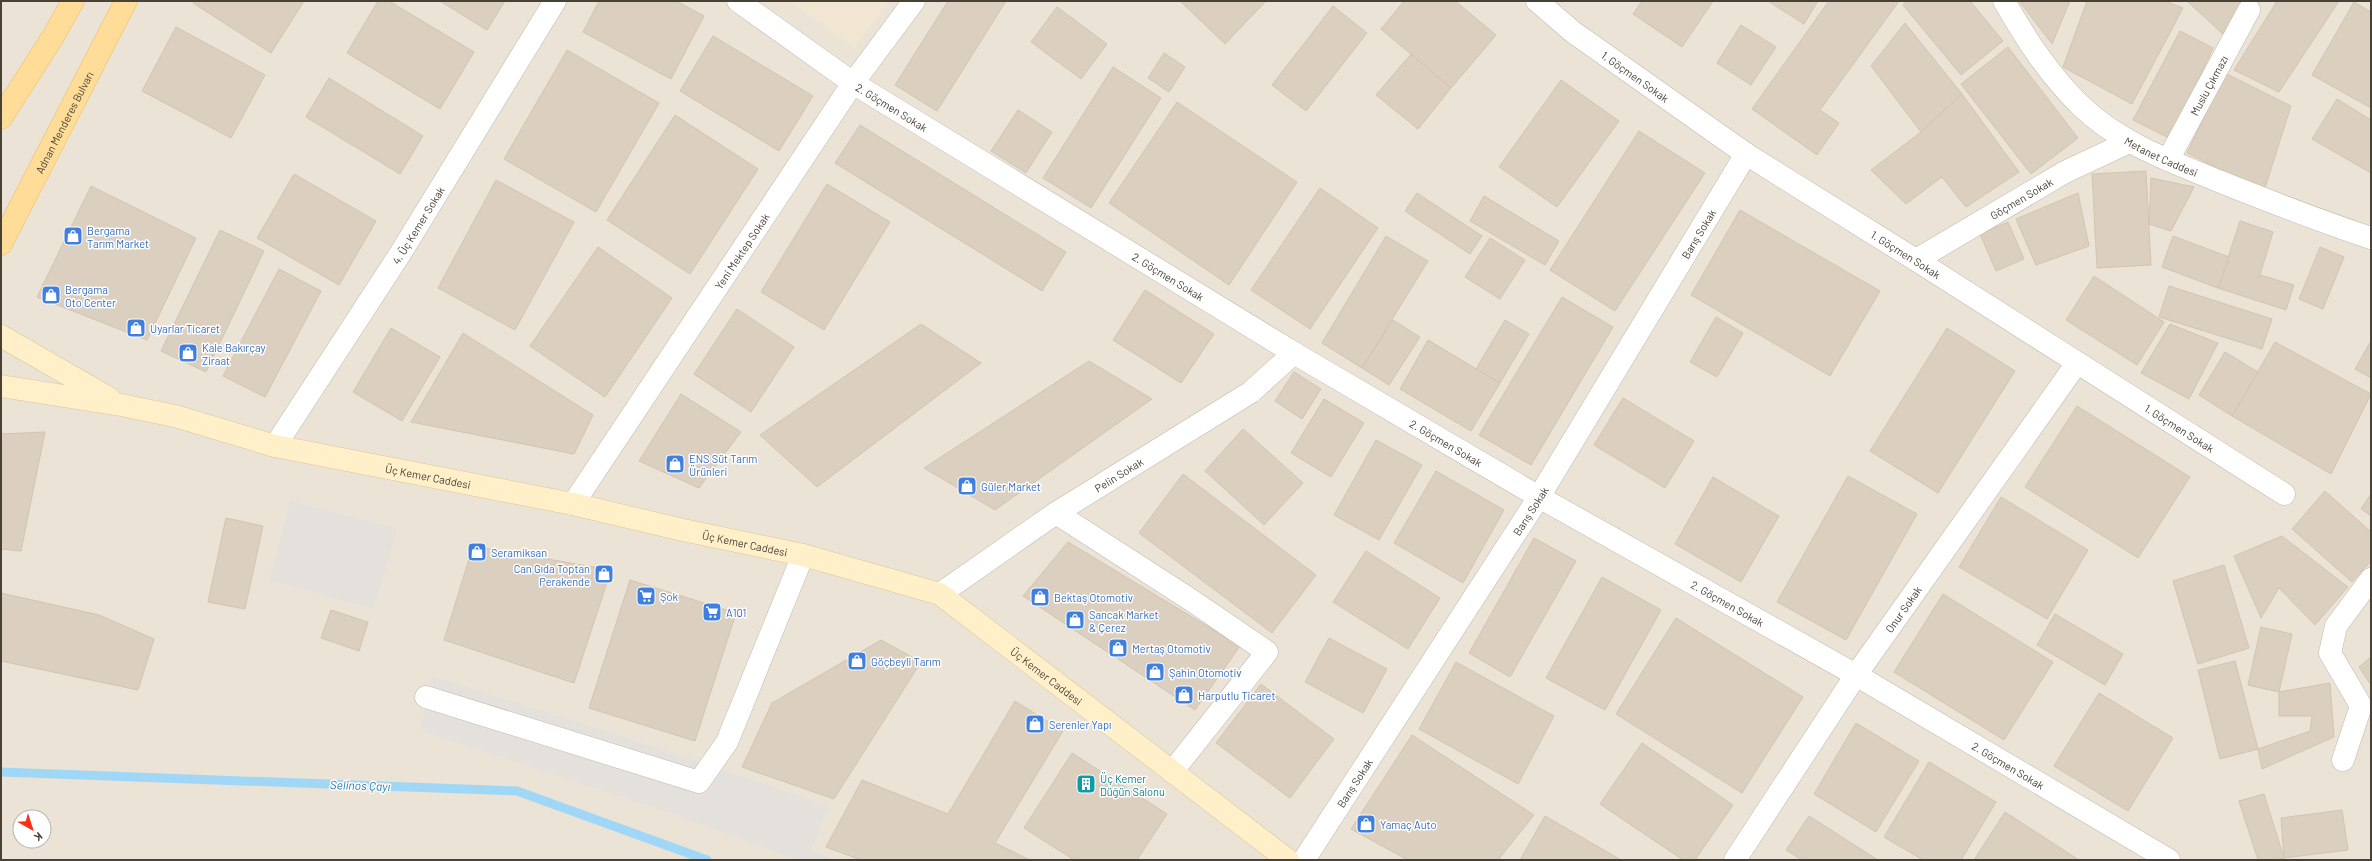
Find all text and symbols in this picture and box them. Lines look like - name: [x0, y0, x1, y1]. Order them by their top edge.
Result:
- street label: 1. Göçmen Sokak: [1599, 48, 1672, 105]
- street label: Muslu Çıkmazı: [2187, 53, 2230, 117]
- street label: Adnan Menderes Bulvarı: [32, 69, 95, 176]
- street label: 2. Göçmen Sokak: [854, 80, 931, 134]
- street label: Metanet Caddesi: [2122, 133, 2200, 179]
- street label: Göçmen Sokak: [1987, 174, 2055, 221]
- street label: 4. Üç Kemer Sokak: [389, 183, 447, 266]
- street label: Barış Sokak: [1678, 206, 1718, 261]
- street label: Yeni Mektep Sokak: [711, 210, 772, 291]
- place label: Bergama Tarım Market: [87, 224, 149, 250]
- shop icon: Bergama Tarım Market: [62, 225, 84, 247]
- street label: 1. Göçmen Sokak: [1869, 227, 1944, 281]
- street label: 2. Göçmen Sokak: [1130, 249, 1207, 303]
- place label: Bergama Oto Center: [65, 283, 116, 309]
- shop icon: Bergama Oto Center: [40, 284, 62, 306]
- shop icon: Uyarlar Ticaret: [125, 317, 147, 339]
- place label: Uyarlar Ticaret: [150, 322, 220, 335]
- place label: Kale Bakırçay Ziraat: [202, 341, 266, 367]
- shop icon: Kale Bakırçay Ziraat: [177, 342, 199, 364]
- street label: 1. Göçmen Sokak: [2143, 401, 2217, 455]
- street label: 2. Göçmen Sokak: [1408, 416, 1485, 469]
- place label: ENS Süt Tarım Ürünleri: [689, 452, 757, 478]
- shop icon: ENS Süt Tarım Ürünleri: [664, 453, 686, 475]
- street label: Pelin Sokak: [1092, 454, 1146, 494]
- street label: Üç Kemer Caddesi: [384, 460, 472, 491]
- shop icon: Güler Market: [956, 475, 978, 497]
- place label: Güler Market: [981, 480, 1041, 493]
- street label: Barış Sokak: [1510, 484, 1551, 538]
- street label: Üç Kemer Caddesi: [701, 527, 789, 558]
- shop icon: Seramiksan: [466, 541, 488, 563]
- place label: Seramiksan: [491, 546, 547, 559]
- place label: Can Gıda Toptan Perakende: [514, 562, 590, 588]
- shop icon: Can Gıda Toptan Perakende: [593, 563, 615, 585]
- street label: 2. Göçmen Sokak: [1689, 577, 1767, 629]
- street label: Onur Sokak: [1882, 583, 1924, 635]
- supermarket icon: Şok: [635, 585, 657, 607]
- shop icon: Bektaş Otomotiv: [1029, 586, 1051, 608]
- place label: Şok: [660, 590, 678, 603]
- place label: Bektaş Otomotiv: [1054, 591, 1133, 604]
- supermarket icon: A101: [701, 601, 723, 623]
- place label: A101: [726, 606, 746, 619]
- place label: Sancak Market & Çerez: [1089, 608, 1159, 634]
- shop icon: Sancak Market & Çerez: [1064, 609, 1086, 631]
- shop icon: Mertaş Otomotiv: [1107, 637, 1129, 659]
- place label: Mertaş Otomotiv: [1132, 642, 1211, 655]
- street label: Üç Kemer Caddesi: [1008, 643, 1085, 707]
- shop icon: Göçbeyli Tarım: [846, 650, 868, 672]
- place label: Göçbeyli Tarım: [871, 655, 941, 668]
- shop icon: Şahin Otomotiv: [1144, 661, 1166, 683]
- place label: Şahin Otomotiv: [1169, 666, 1242, 679]
- shop icon: Harputlu Ticaret: [1173, 684, 1195, 706]
- place label: Harputlu Ticaret: [1198, 689, 1275, 702]
- shop icon: Serenler Yapı: [1024, 713, 1046, 735]
- place label: Serenler Yapı: [1049, 718, 1111, 731]
- street label: 2. Göçmen Sokak: [1970, 739, 2047, 792]
- street label: Barış Sokak: [1333, 756, 1375, 810]
- place label: Üç Kemer Düğün Salonu: [1100, 771, 1165, 798]
- building icon: Üç Kemer Düğün Salonu: [1075, 773, 1097, 795]
- water label: Selinos Çayı: [330, 777, 391, 793]
- north arrow: [12, 809, 52, 849]
- shop icon: Yamaç Auto: [1355, 813, 1377, 835]
- place label: Yamaç Auto: [1380, 818, 1436, 831]
- text: K: [32, 830, 45, 844]

